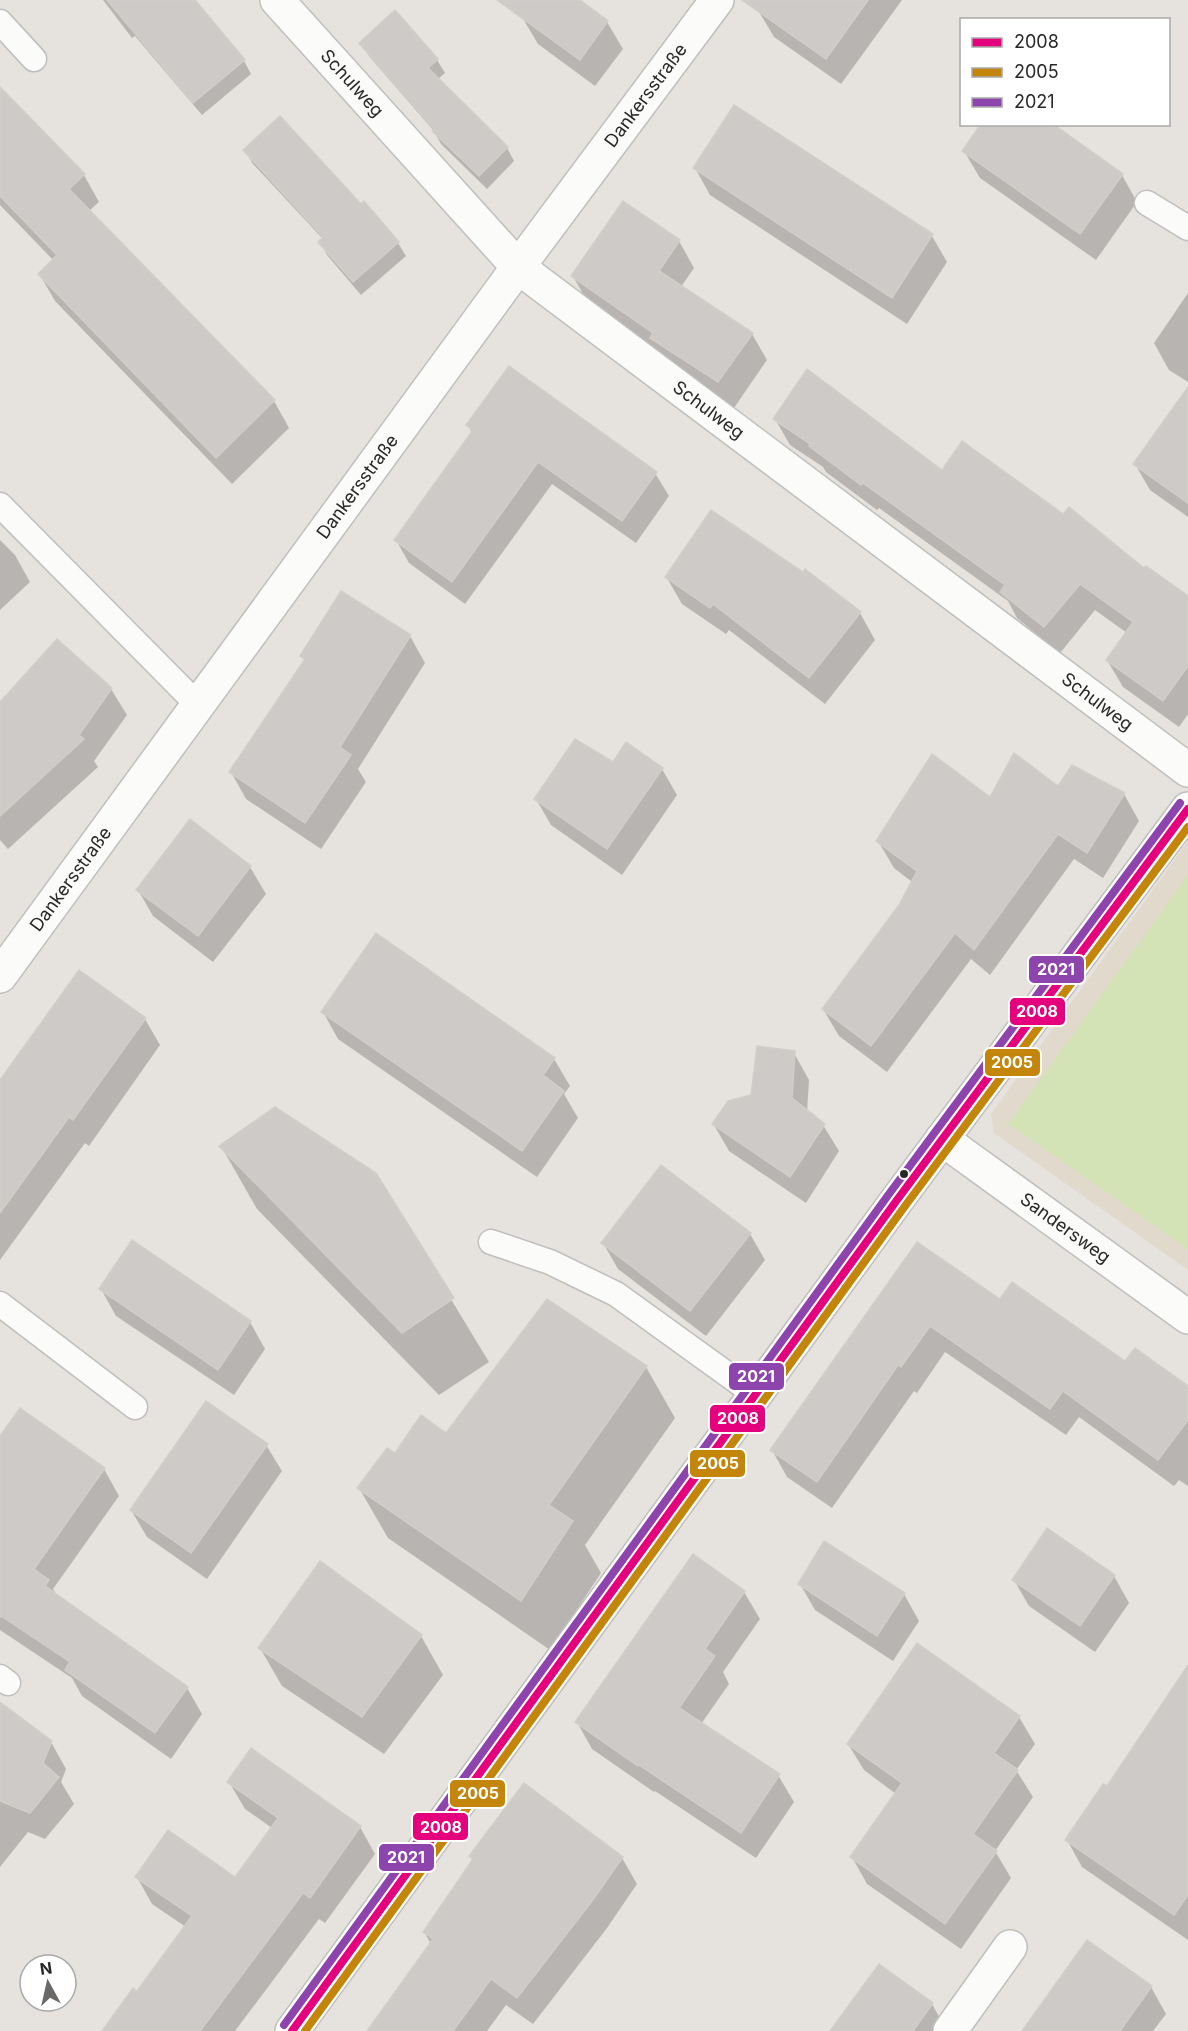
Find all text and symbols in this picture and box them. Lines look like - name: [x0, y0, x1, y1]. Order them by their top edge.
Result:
- legend: [960, 18, 1170, 126]
- text: 2008: [1014, 31, 1059, 52]
- street label: Dankersstraße: [600, 39, 691, 151]
- street label: Schulweg: [317, 45, 388, 121]
- text: 2005: [1014, 61, 1059, 82]
- text: 2021: [1014, 91, 1055, 112]
- street label: Schulweg: [669, 376, 749, 443]
- street label: Dankersstraße: [312, 430, 402, 543]
- street label: Schulweg: [1058, 668, 1137, 735]
- street label: Dankersstraße: [25, 823, 115, 935]
- line badge: 2021: [1028, 955, 1085, 984]
- text: 2021: [1037, 959, 1075, 979]
- line badge: 2008: [1009, 997, 1066, 1026]
- text: 2008: [1016, 1001, 1058, 1021]
- line badge: 2005: [984, 1048, 1041, 1077]
- text: 2005: [991, 1052, 1033, 1072]
- unlabelled marker: [898, 1168, 910, 1180]
- street label: Sandersweg: [1016, 1188, 1115, 1267]
- line badge: 2021: [728, 1362, 785, 1391]
- text: 2021: [737, 1366, 775, 1386]
- line badge: 2008: [709, 1404, 766, 1433]
- text: 2008: [717, 1408, 759, 1428]
- line badge: 2005: [689, 1449, 746, 1478]
- text: 2005: [697, 1453, 739, 1473]
- line badge: 2005: [449, 1779, 506, 1808]
- text: 2005: [457, 1783, 499, 1803]
- line badge: 2008: [412, 1812, 469, 1841]
- text: 2008: [420, 1817, 462, 1837]
- line badge: 2021: [378, 1843, 435, 1872]
- text: 2021: [387, 1847, 425, 1867]
- north arrow: [18, 1953, 78, 2013]
- text: N: [38, 1957, 53, 1979]

